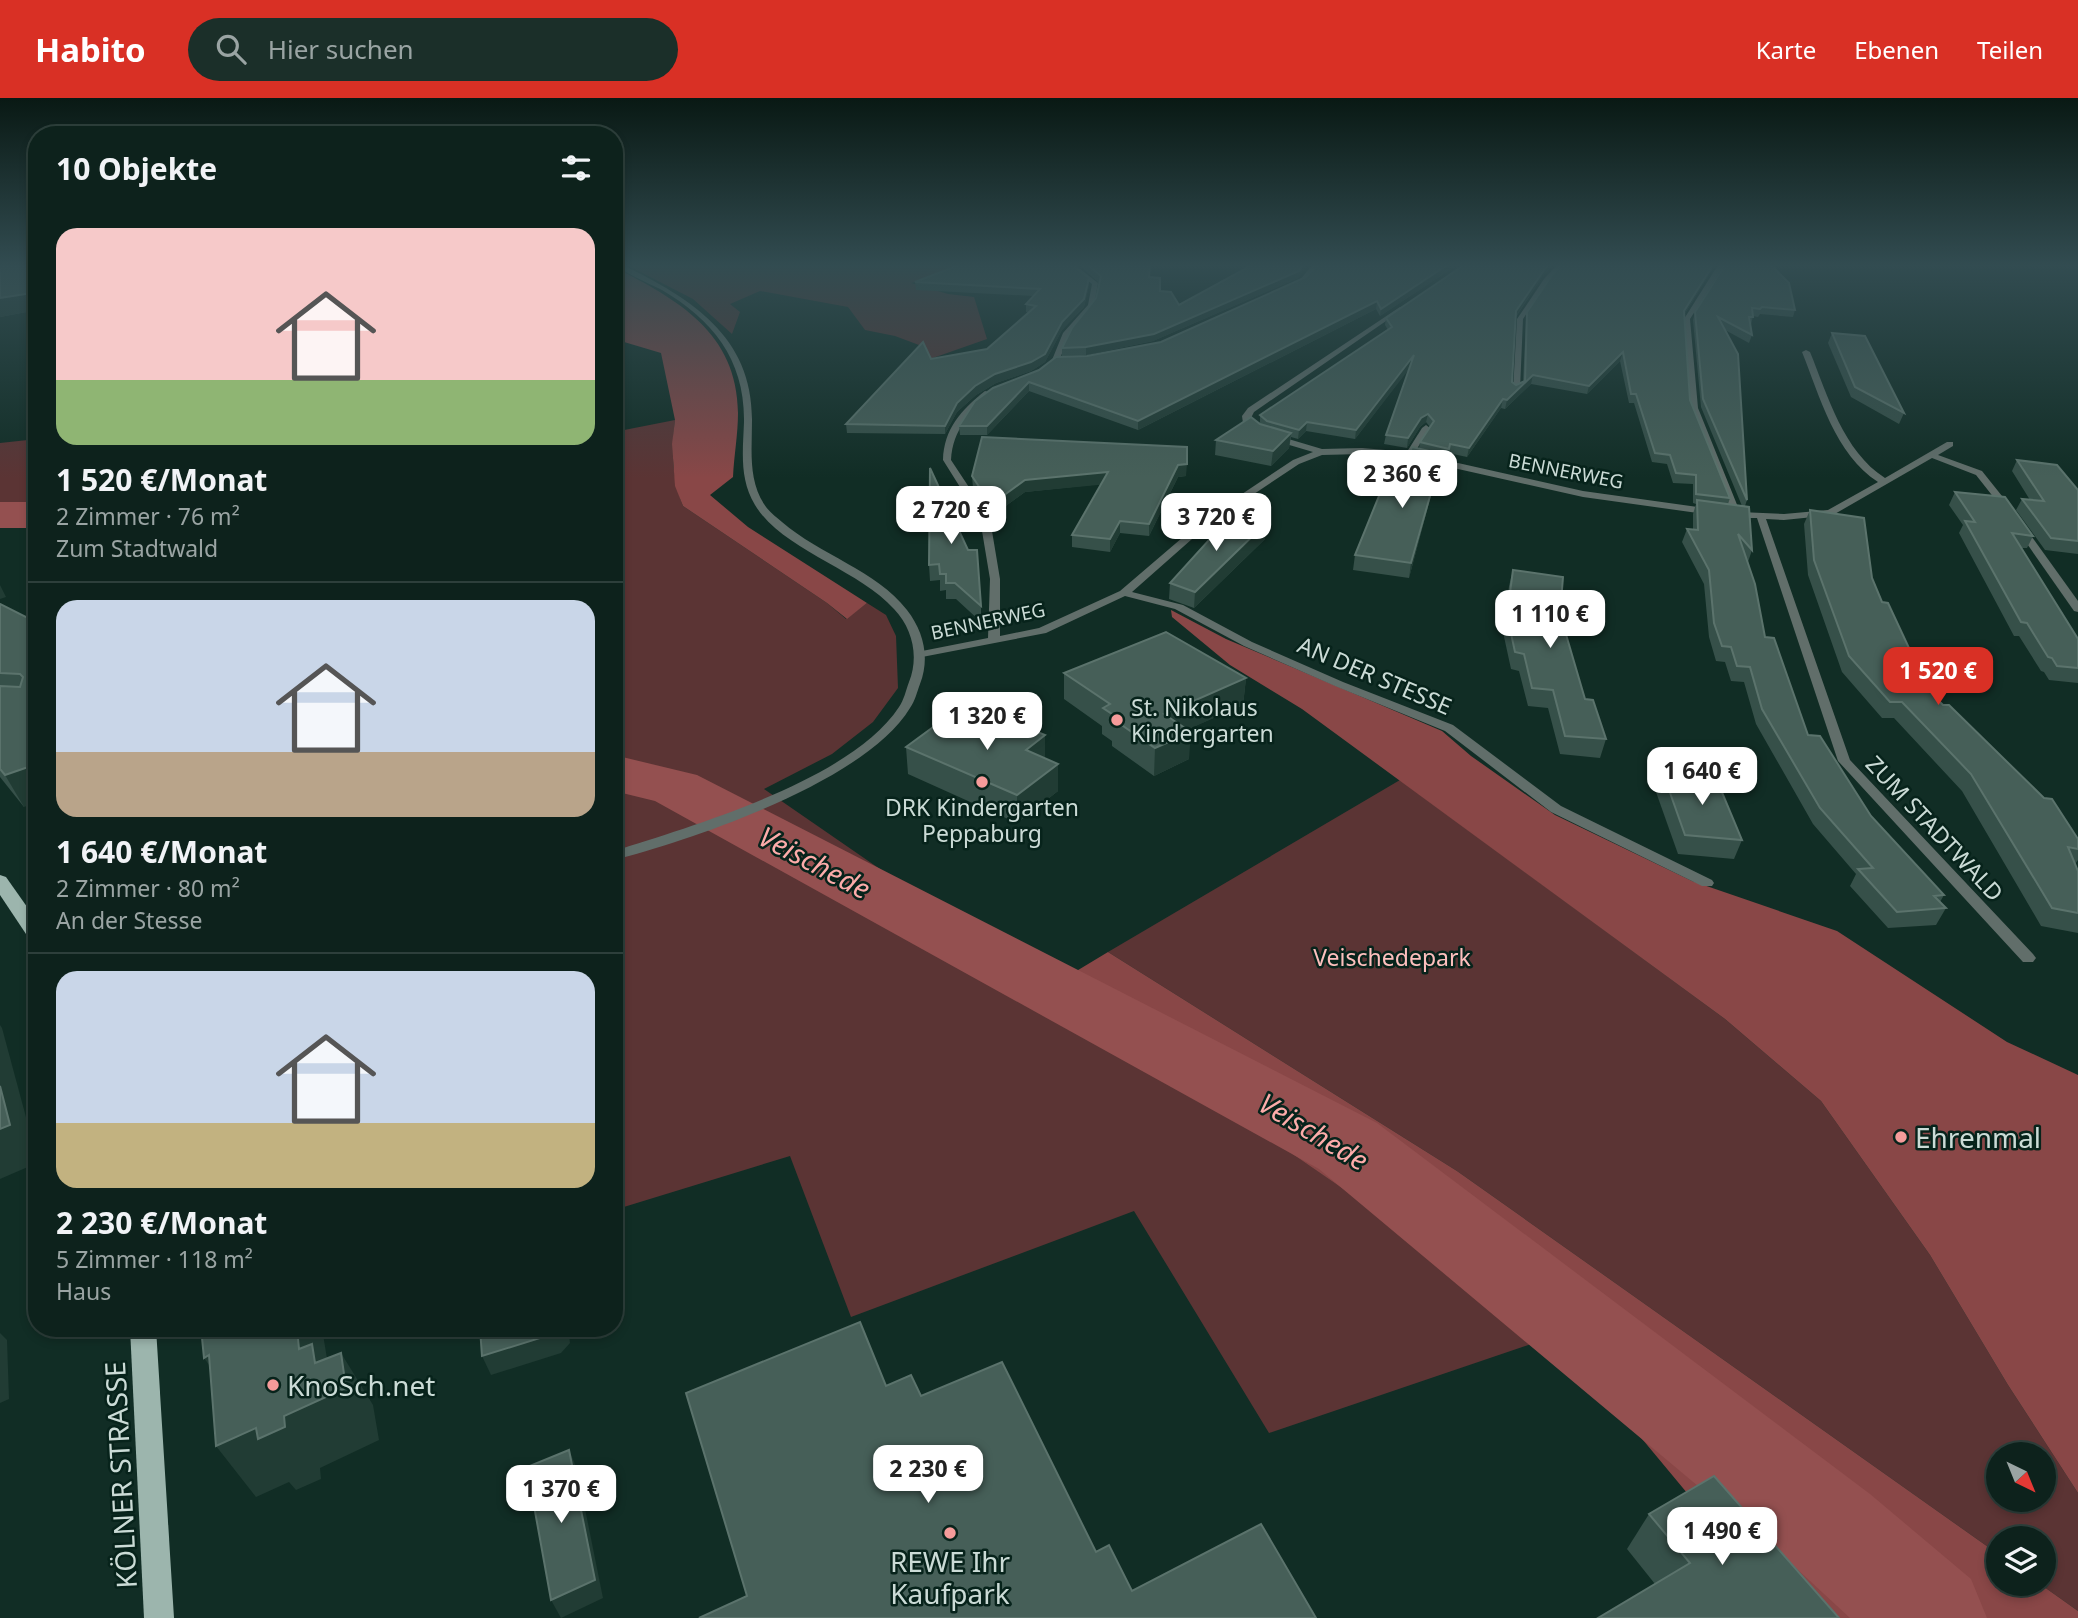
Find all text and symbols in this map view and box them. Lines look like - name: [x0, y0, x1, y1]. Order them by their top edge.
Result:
- search box: [188, 18, 678, 81]
- text: Habito: [35, 27, 146, 72]
- icon: search: [212, 30, 250, 68]
- text: Hier suchen: [268, 31, 414, 67]
- text: Karte: [1756, 33, 1816, 66]
- text: Ebenen: [1854, 33, 1939, 66]
- text: Teilen: [1977, 33, 2043, 66]
- text: 10 Objekte: [56, 148, 217, 189]
- icon: filters: [557, 149, 595, 187]
- icon: home: [263, 273, 389, 399]
- street label: BENNERWEG: [1506, 447, 1626, 495]
- pin: 2 360 €: [1337, 450, 1467, 510]
- text: 2 360 €: [1363, 457, 1441, 489]
- text: 1 520 €/Monat: [56, 459, 267, 500]
- pin: 2 720 €: [886, 486, 1016, 546]
- text: 2 720 €: [912, 493, 990, 525]
- pin: 3 720 €: [1151, 494, 1281, 553]
- text: 2 Zimmer · 76 m²: [56, 500, 240, 532]
- text: 3 720 €: [1177, 500, 1255, 532]
- text: Zum Stadtwald: [56, 532, 218, 564]
- pin: 1 110 €: [1485, 590, 1615, 650]
- street label: BENNERWEG: [928, 596, 1048, 646]
- text: 1 110 €: [1511, 597, 1589, 629]
- street label: AN DER STESSE: [1293, 628, 1457, 722]
- icon: home: [263, 645, 389, 771]
- pin: 1 520 €: [1873, 648, 2003, 707]
- text: 1 520 €: [1899, 654, 1977, 686]
- place label: St. Nikolaus Kindergarten: [1131, 691, 1274, 749]
- pin: 1 320 €: [922, 692, 1052, 752]
- text: 1 320 €: [948, 699, 1026, 731]
- marker: St. Nikolaus Kindergarten: [1109, 712, 1125, 728]
- pin: 1 640 €: [1637, 748, 1767, 807]
- street label: ZUM STADTWALD: [1859, 748, 2011, 908]
- text: 1 640 €: [1663, 754, 1741, 786]
- marker: DRK Kindergarten Peppaburg: [974, 774, 990, 790]
- place label: DRK Kindergarten Peppaburg: [885, 791, 1079, 849]
- water label: Veischede: [753, 817, 877, 907]
- text: 1 640 €/Monat: [56, 831, 267, 872]
- text: 2 Zimmer · 80 m²: [56, 872, 240, 904]
- text: An der Stesse: [56, 904, 202, 936]
- park label: Veischedepark: [1313, 941, 1471, 973]
- icon: home: [263, 1016, 389, 1142]
- water label: Veischede: [1252, 1083, 1376, 1179]
- place label: Ehrenmal: [1915, 1118, 2041, 1156]
- marker: Ehrenmal: [1893, 1129, 1909, 1145]
- text: 2 230 €/Monat: [56, 1202, 267, 1243]
- text: 5 Zimmer · 118 m²: [56, 1243, 253, 1275]
- text: Haus: [56, 1275, 111, 1307]
- street label: KÖLNER STRASSE: [95, 1360, 145, 1590]
- place label: KnoSch.net: [287, 1366, 435, 1404]
- marker: KnoSch.net: [265, 1377, 281, 1393]
- north arrow: [1986, 1442, 2056, 1512]
- map controls: [1986, 1442, 2056, 1596]
- pin: 2 230 €: [863, 1446, 993, 1505]
- text: 2 230 €: [889, 1452, 967, 1484]
- pin: 1 370 €: [496, 1466, 626, 1525]
- text: 1 370 €: [522, 1472, 600, 1504]
- pin: 1 490 €: [1657, 1508, 1787, 1567]
- text: 1 490 €: [1683, 1514, 1761, 1546]
- marker: REWE Ihr Kaufpark: [942, 1525, 958, 1541]
- button: layers: [1986, 1526, 2056, 1596]
- place label: REWE Ihr Kaufpark: [890, 1542, 1011, 1612]

